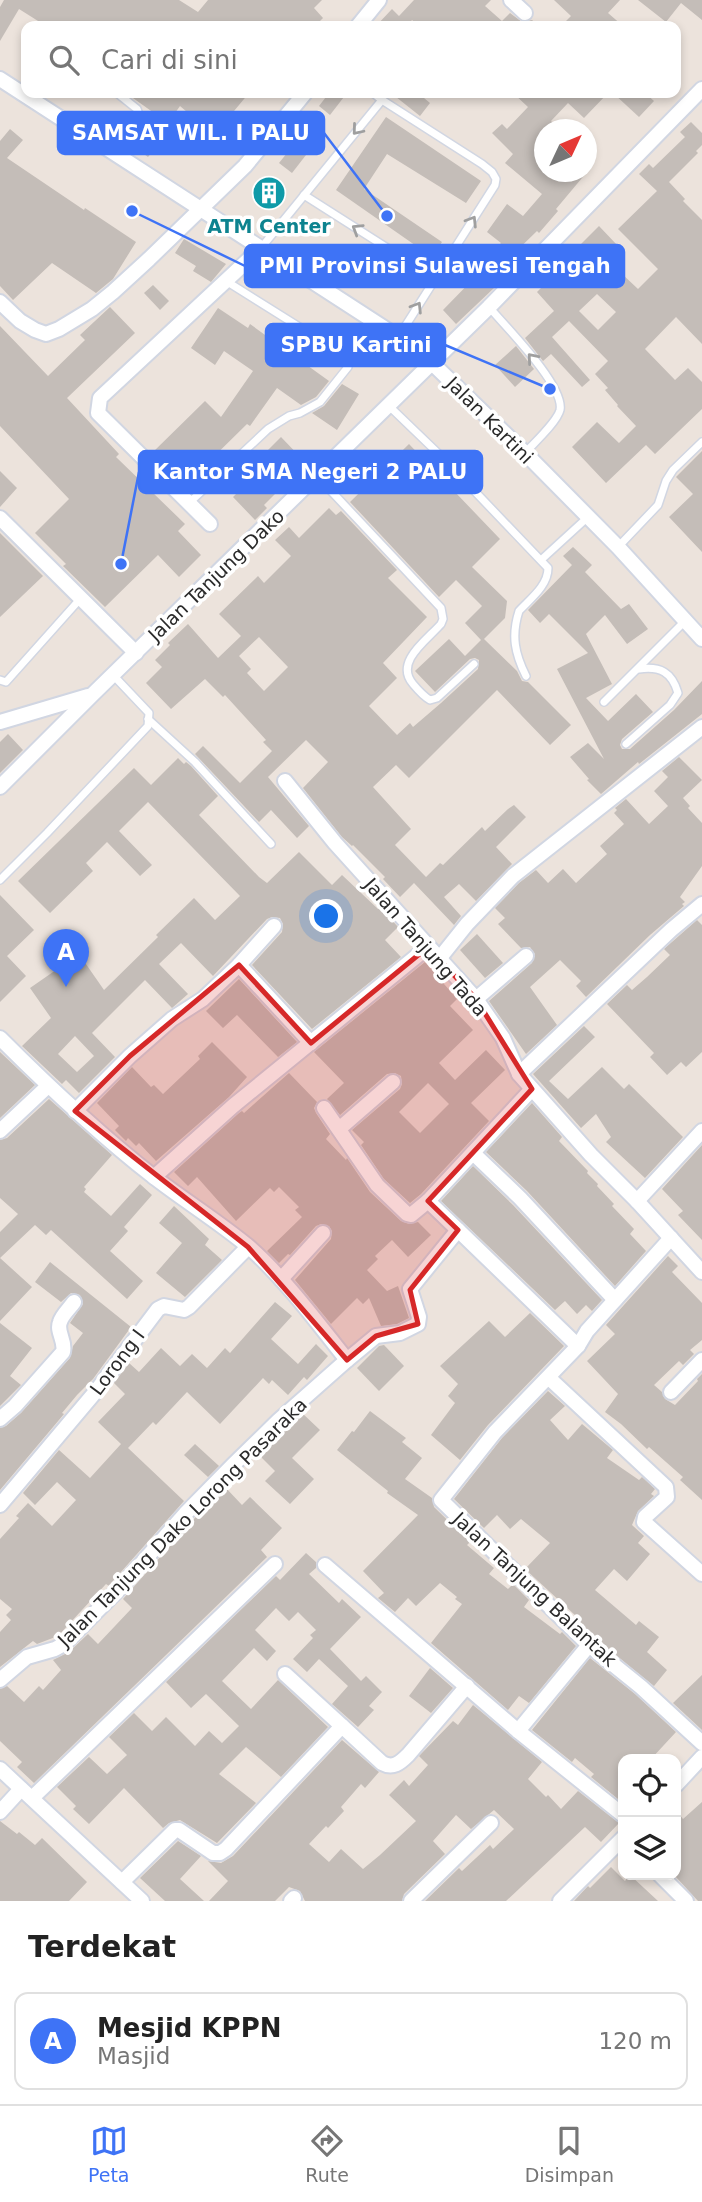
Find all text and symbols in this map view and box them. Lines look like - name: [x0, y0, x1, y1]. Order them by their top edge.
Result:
- search box: [21, 21, 681, 98]
- icon: search: [45, 41, 83, 79]
- text: Cari di sini: [101, 45, 238, 75]
- callout: SAMSAT WIL. I PALU: [58, 112, 324, 154]
- north arrow: [534, 119, 597, 182]
- text: SAMSAT WIL. I PALU: [72, 121, 310, 145]
- one-way arrow: [353, 123, 366, 135]
- building icon: ATM Center: [250, 174, 288, 212]
- place label: ATM Center: [207, 215, 331, 237]
- one-way arrow: [464, 216, 477, 229]
- one-way arrow: [352, 224, 365, 237]
- callout: PMI Provinsi Sulawesi Tengah: [245, 245, 624, 287]
- text: PMI Provinsi Sulawesi Tengah: [259, 254, 611, 278]
- one-way arrow: [409, 302, 422, 315]
- callout: SPBU Kartini: [266, 324, 445, 366]
- text: SPBU Kartini: [280, 333, 432, 357]
- one-way arrow: [528, 353, 540, 366]
- street label: Jalan Kartini: [441, 371, 538, 468]
- callout: Kantor SMA Negeri 2 PALU: [139, 451, 482, 493]
- text: Kantor SMA Negeri 2 PALU: [153, 460, 467, 484]
- street label: Jalan Tanjung Dako: [143, 505, 288, 646]
- street label: Jalan Tanjung Tada: [359, 873, 492, 1021]
- your location: [309, 899, 343, 933]
- pin: A: [43, 929, 89, 987]
- street label: Lorong I: [85, 1325, 149, 1399]
- street label: Jalan Tanjung Dako Lorong Pasaraka: [52, 1393, 311, 1652]
- street label: Jalan Tanjung Balantak: [448, 1507, 621, 1671]
- map controls: [618, 1754, 681, 1880]
- button: locate: [618, 1754, 681, 1817]
- button: layers: [618, 1817, 681, 1880]
- text: Terdekat: [28, 1929, 176, 1964]
- text: Mesjid KPPN: [97, 2013, 282, 2043]
- text: A: [44, 2028, 62, 2054]
- text: 120 m: [598, 2028, 672, 2054]
- text: Masjid: [97, 2043, 170, 2069]
- tab: Peta: [88, 2122, 129, 2186]
- tab: Rute: [305, 2122, 349, 2186]
- tab: Disimpan: [525, 2122, 614, 2186]

